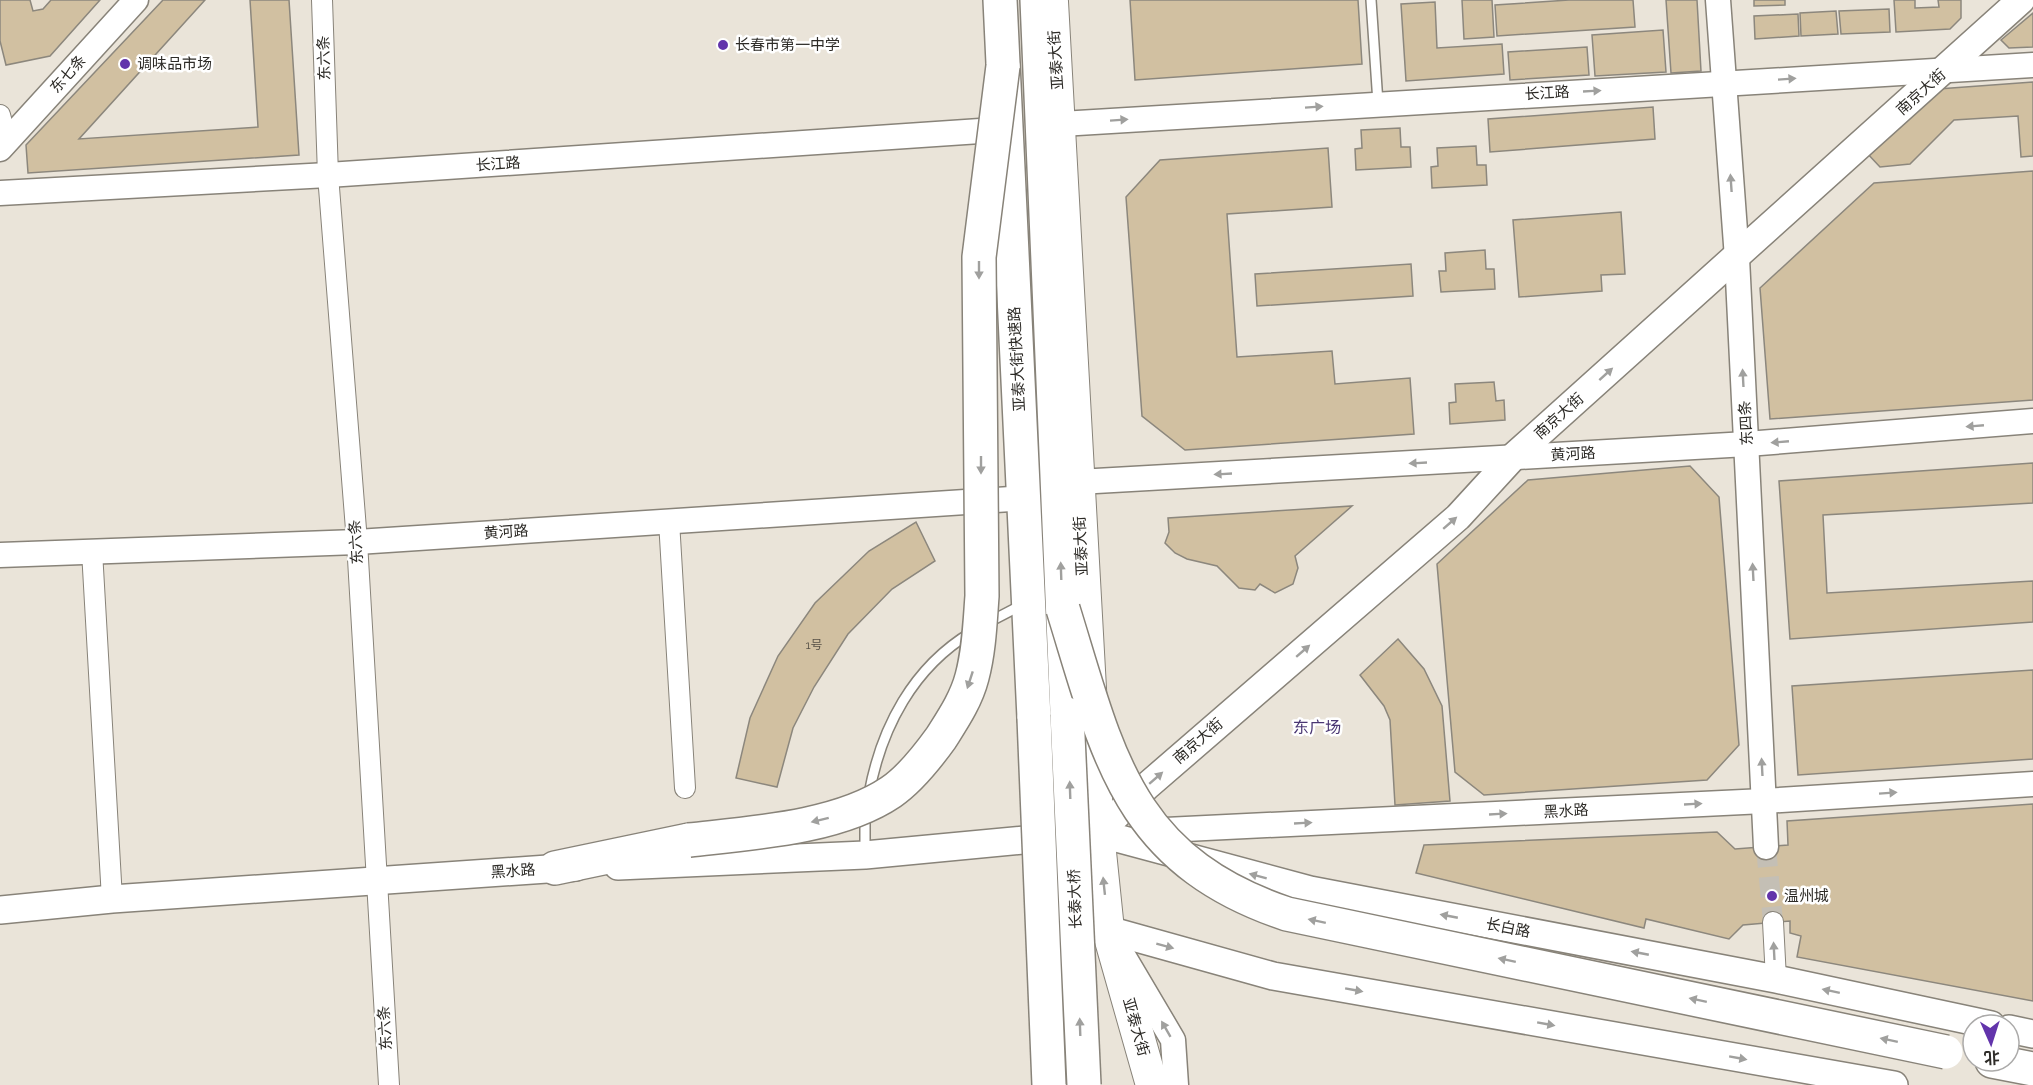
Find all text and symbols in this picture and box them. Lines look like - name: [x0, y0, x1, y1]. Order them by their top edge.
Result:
- street label: 亚泰大街: [1045, 29, 1067, 91]
- street label: 东六条: [314, 35, 334, 81]
- place label: 长春市第一中学: [735, 36, 840, 54]
- marker: 长春市第一中学: [716, 38, 730, 52]
- street label: 东七条: [46, 51, 90, 97]
- place label: 调味品市场: [137, 55, 212, 73]
- marker: 调味品市场: [118, 57, 132, 71]
- street label: 南京大街: [1893, 65, 1949, 119]
- one-way arrow: [1777, 75, 1796, 84]
- street label: 长江路: [1524, 83, 1570, 103]
- one-way arrow: [1583, 86, 1602, 96]
- one-way arrow: [1304, 102, 1323, 112]
- one-way arrow: [1110, 115, 1129, 125]
- street label: 长江路: [475, 153, 521, 175]
- one-way arrow: [1726, 173, 1736, 192]
- one-way arrow: [974, 261, 984, 280]
- street label: 亚泰大街快速路: [1005, 306, 1029, 412]
- one-way arrow: [1599, 367, 1614, 381]
- one-way arrow: [1739, 368, 1748, 387]
- street label: 南京大街: [1531, 389, 1587, 443]
- street label: 东四条: [1736, 400, 1756, 446]
- one-way arrow: [1965, 421, 1984, 431]
- one-way arrow: [1771, 437, 1790, 446]
- street label: 黄河路: [1550, 444, 1596, 464]
- one-way arrow: [976, 456, 985, 475]
- one-way arrow: [1408, 458, 1427, 467]
- one-way arrow: [1214, 469, 1233, 479]
- street label: 亚泰大街: [1070, 516, 1092, 576]
- one-way arrow: [1442, 517, 1457, 530]
- street label: 东六条: [345, 519, 367, 565]
- street label: 黄河路: [483, 521, 529, 543]
- one-way arrow: [1057, 562, 1066, 581]
- one-way arrow: [1749, 563, 1758, 582]
- house number: 1号: [805, 638, 823, 652]
- one-way arrow: [1295, 645, 1310, 658]
- one-way arrow: [965, 671, 974, 689]
- street label: 南京大街: [1169, 715, 1227, 767]
- district label: 东广场: [1293, 718, 1341, 737]
- one-way arrow: [1758, 758, 1767, 777]
- one-way arrow: [1148, 772, 1163, 785]
- one-way arrow: [1066, 780, 1075, 799]
- one-way arrow: [1878, 788, 1897, 798]
- one-way arrow: [1683, 800, 1702, 809]
- street label: 黑水路: [1543, 801, 1589, 821]
- one-way arrow: [1489, 809, 1508, 818]
- one-way arrow: [810, 816, 829, 826]
- one-way arrow: [1294, 819, 1313, 828]
- street label: 黑水路: [490, 860, 536, 882]
- street label: 长泰大桥: [1065, 869, 1085, 929]
- one-way arrow: [1249, 871, 1267, 880]
- one-way arrow: [1099, 876, 1109, 895]
- place label: 温州城: [1784, 887, 1829, 905]
- marker: 温州城: [1765, 889, 1779, 903]
- one-way arrow: [1439, 911, 1458, 920]
- one-way arrow: [1307, 915, 1326, 925]
- street label: 长白路: [1484, 915, 1532, 941]
- one-way arrow: [1156, 941, 1174, 951]
- one-way arrow: [1770, 941, 1779, 960]
- one-way arrow: [1630, 948, 1649, 957]
- one-way arrow: [1498, 955, 1517, 965]
- one-way arrow: [1822, 985, 1841, 995]
- one-way arrow: [1345, 986, 1364, 995]
- one-way arrow: [1689, 995, 1708, 1005]
- street label: 亚泰大街: [1119, 996, 1153, 1058]
- street label: 东六条: [374, 1005, 396, 1051]
- north arrow: [1961, 1013, 2021, 1073]
- one-way arrow: [1076, 1017, 1085, 1036]
- one-way arrow: [1161, 1020, 1171, 1037]
- one-way arrow: [1537, 1020, 1556, 1029]
- one-way arrow: [1879, 1035, 1898, 1044]
- text: 北: [1983, 1048, 2000, 1067]
- one-way arrow: [1729, 1054, 1748, 1063]

